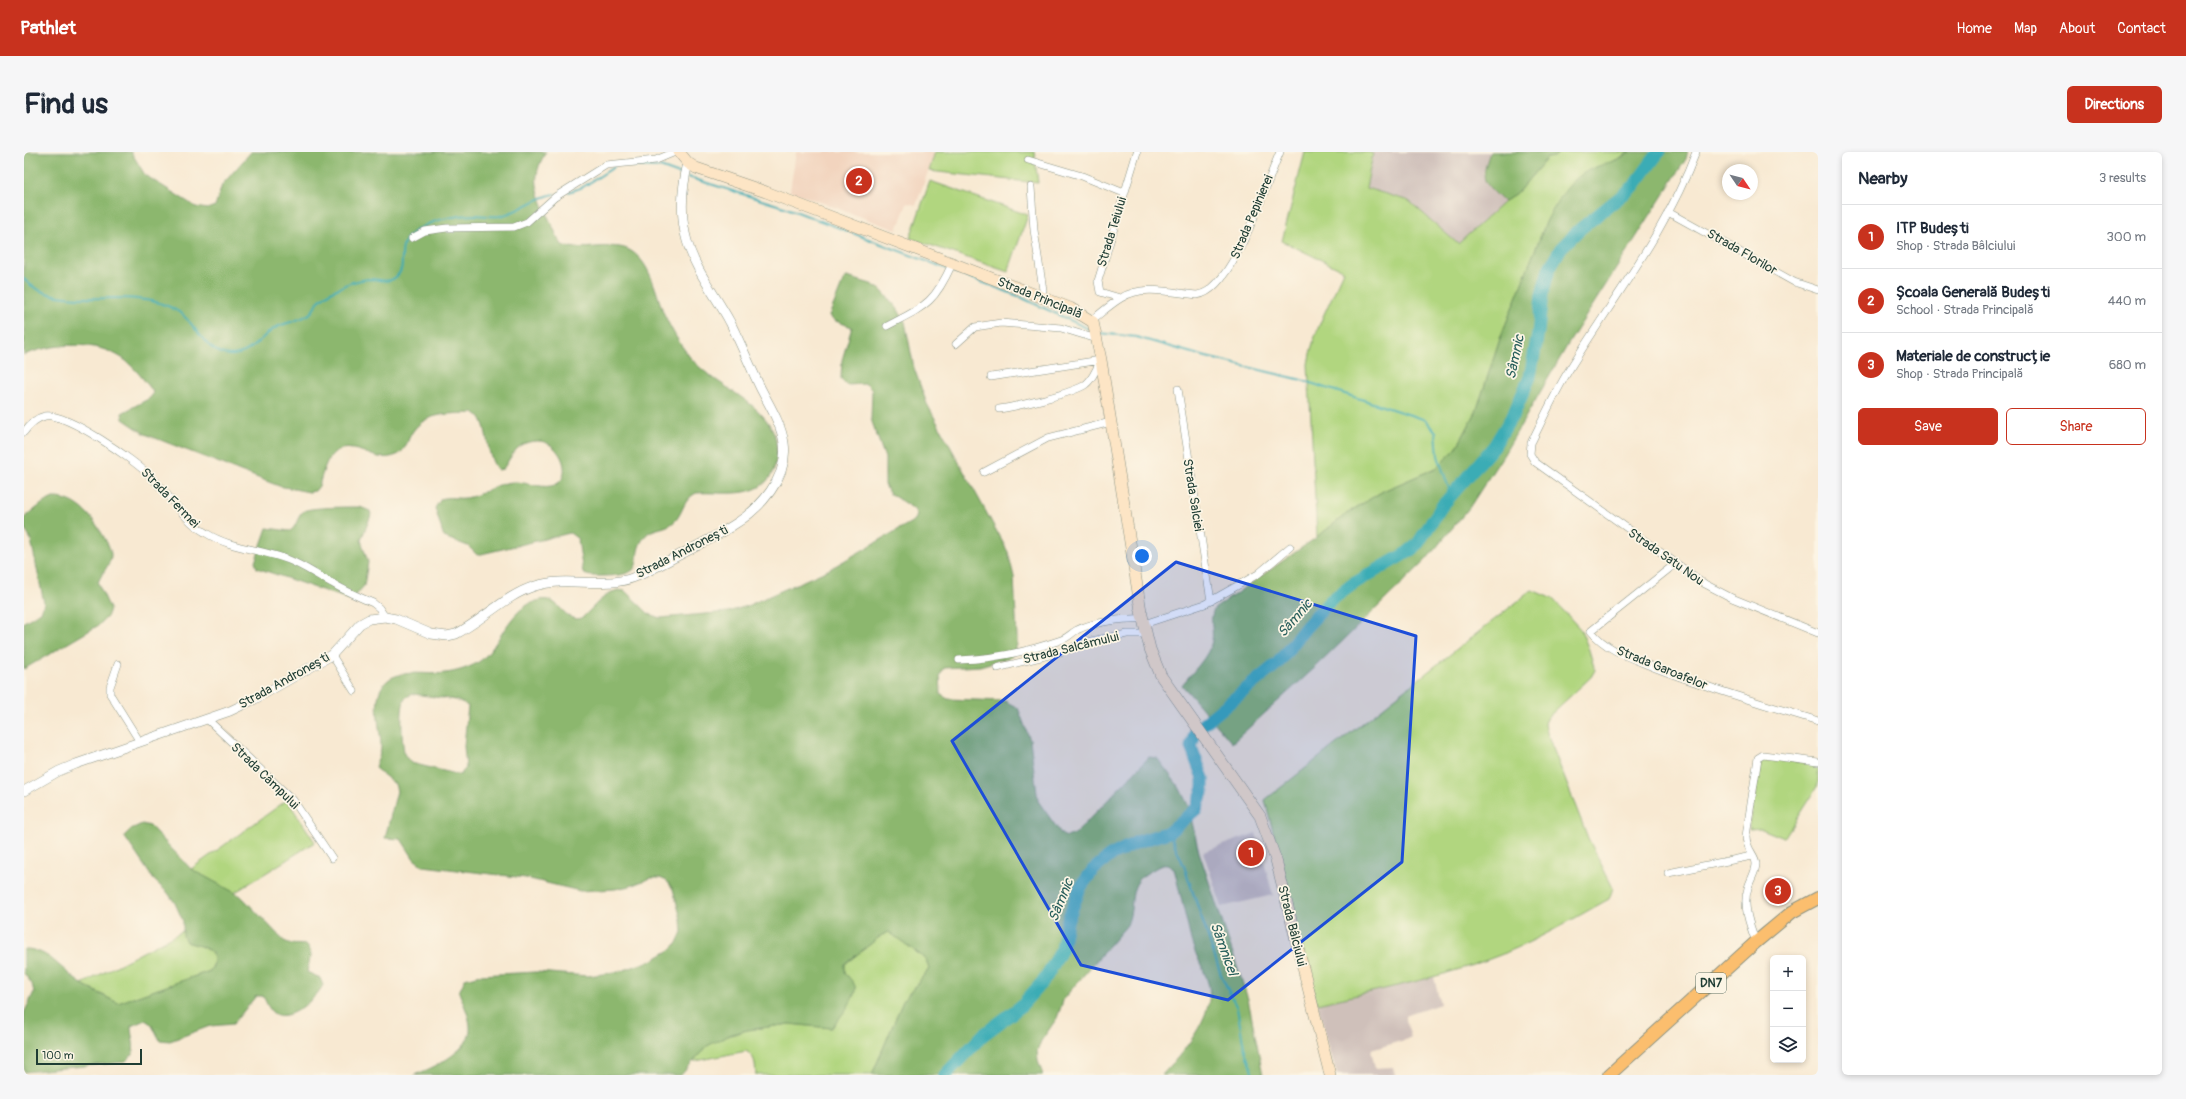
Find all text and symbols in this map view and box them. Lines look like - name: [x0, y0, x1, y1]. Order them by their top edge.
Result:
- text: Pathlet: [20, 16, 76, 40]
- text: Home: [1957, 20, 1992, 37]
- text: Map: [2014, 20, 2037, 37]
- text: About: [2059, 20, 2095, 37]
- text: Contact: [2117, 20, 2166, 37]
- button: Directions: [2067, 86, 2162, 123]
- text: Find us: [24, 87, 108, 122]
- north arrow: [1722, 164, 1758, 200]
- pin: 2: [846, 166, 872, 196]
- text: Nearby: [1858, 168, 1907, 189]
- text: 3 results: [2099, 170, 2146, 186]
- street label: Strada Pepinierei: [1227, 173, 1277, 261]
- street label: Strada Teiului: [1094, 195, 1130, 269]
- text: ITP Budești: [1896, 219, 1969, 238]
- street label: Strada Florilor: [1704, 225, 1780, 279]
- text: 1: [1868, 229, 1874, 245]
- text: 300 m: [2107, 229, 2146, 245]
- text: Shop · Strada Bâlciului: [1896, 238, 2015, 254]
- street label: Strada Principală: [995, 274, 1085, 322]
- text: Școala Generală Budești: [1896, 283, 2050, 302]
- text: 2: [1867, 293, 1875, 309]
- text: 440 m: [2108, 293, 2146, 309]
- text: School · Strada Principală: [1896, 302, 2034, 318]
- water label: Sâmnic: [1502, 333, 1528, 381]
- text: Materiale de construcție: [1896, 347, 2050, 366]
- text: 3: [1867, 357, 1875, 373]
- text: 680 m: [2109, 357, 2146, 373]
- text: Shop · Strada Principală: [1896, 366, 2024, 382]
- button: Save: [1858, 408, 1998, 445]
- button: Share: [2006, 408, 2146, 445]
- street label: Strada Salciei: [1179, 458, 1207, 532]
- street label: Strada Fermei: [137, 465, 203, 531]
- street label: Strada Andronești: [633, 522, 731, 582]
- street label: Strada Satu Nou: [1625, 525, 1707, 589]
- your location: [1132, 546, 1152, 566]
- water label: Sâmnic: [1274, 595, 1317, 640]
- street label: Strada Salcâmului: [1021, 628, 1121, 668]
- street label: Strada Garoafelor: [1614, 643, 1710, 694]
- street label: Strada Andronești: [236, 649, 332, 713]
- street label: Strada Câmpului: [227, 739, 303, 813]
- pin: 1: [1238, 838, 1264, 868]
- water label: Sâmnic: [1045, 875, 1078, 924]
- pin: 3: [1765, 876, 1791, 906]
- street label: Strada Bâlciului: [1274, 884, 1310, 968]
- water label: Sâmnicel: [1207, 920, 1242, 979]
- map controls: [1770, 955, 1806, 1063]
- button: +: [1770, 955, 1806, 991]
- road number: DN7: [1696, 973, 1726, 993]
- button: −: [1770, 991, 1806, 1027]
- button: layers: [1770, 1027, 1806, 1063]
- scale bar: [36, 1047, 142, 1066]
- text: 100 m: [42, 1049, 73, 1062]

